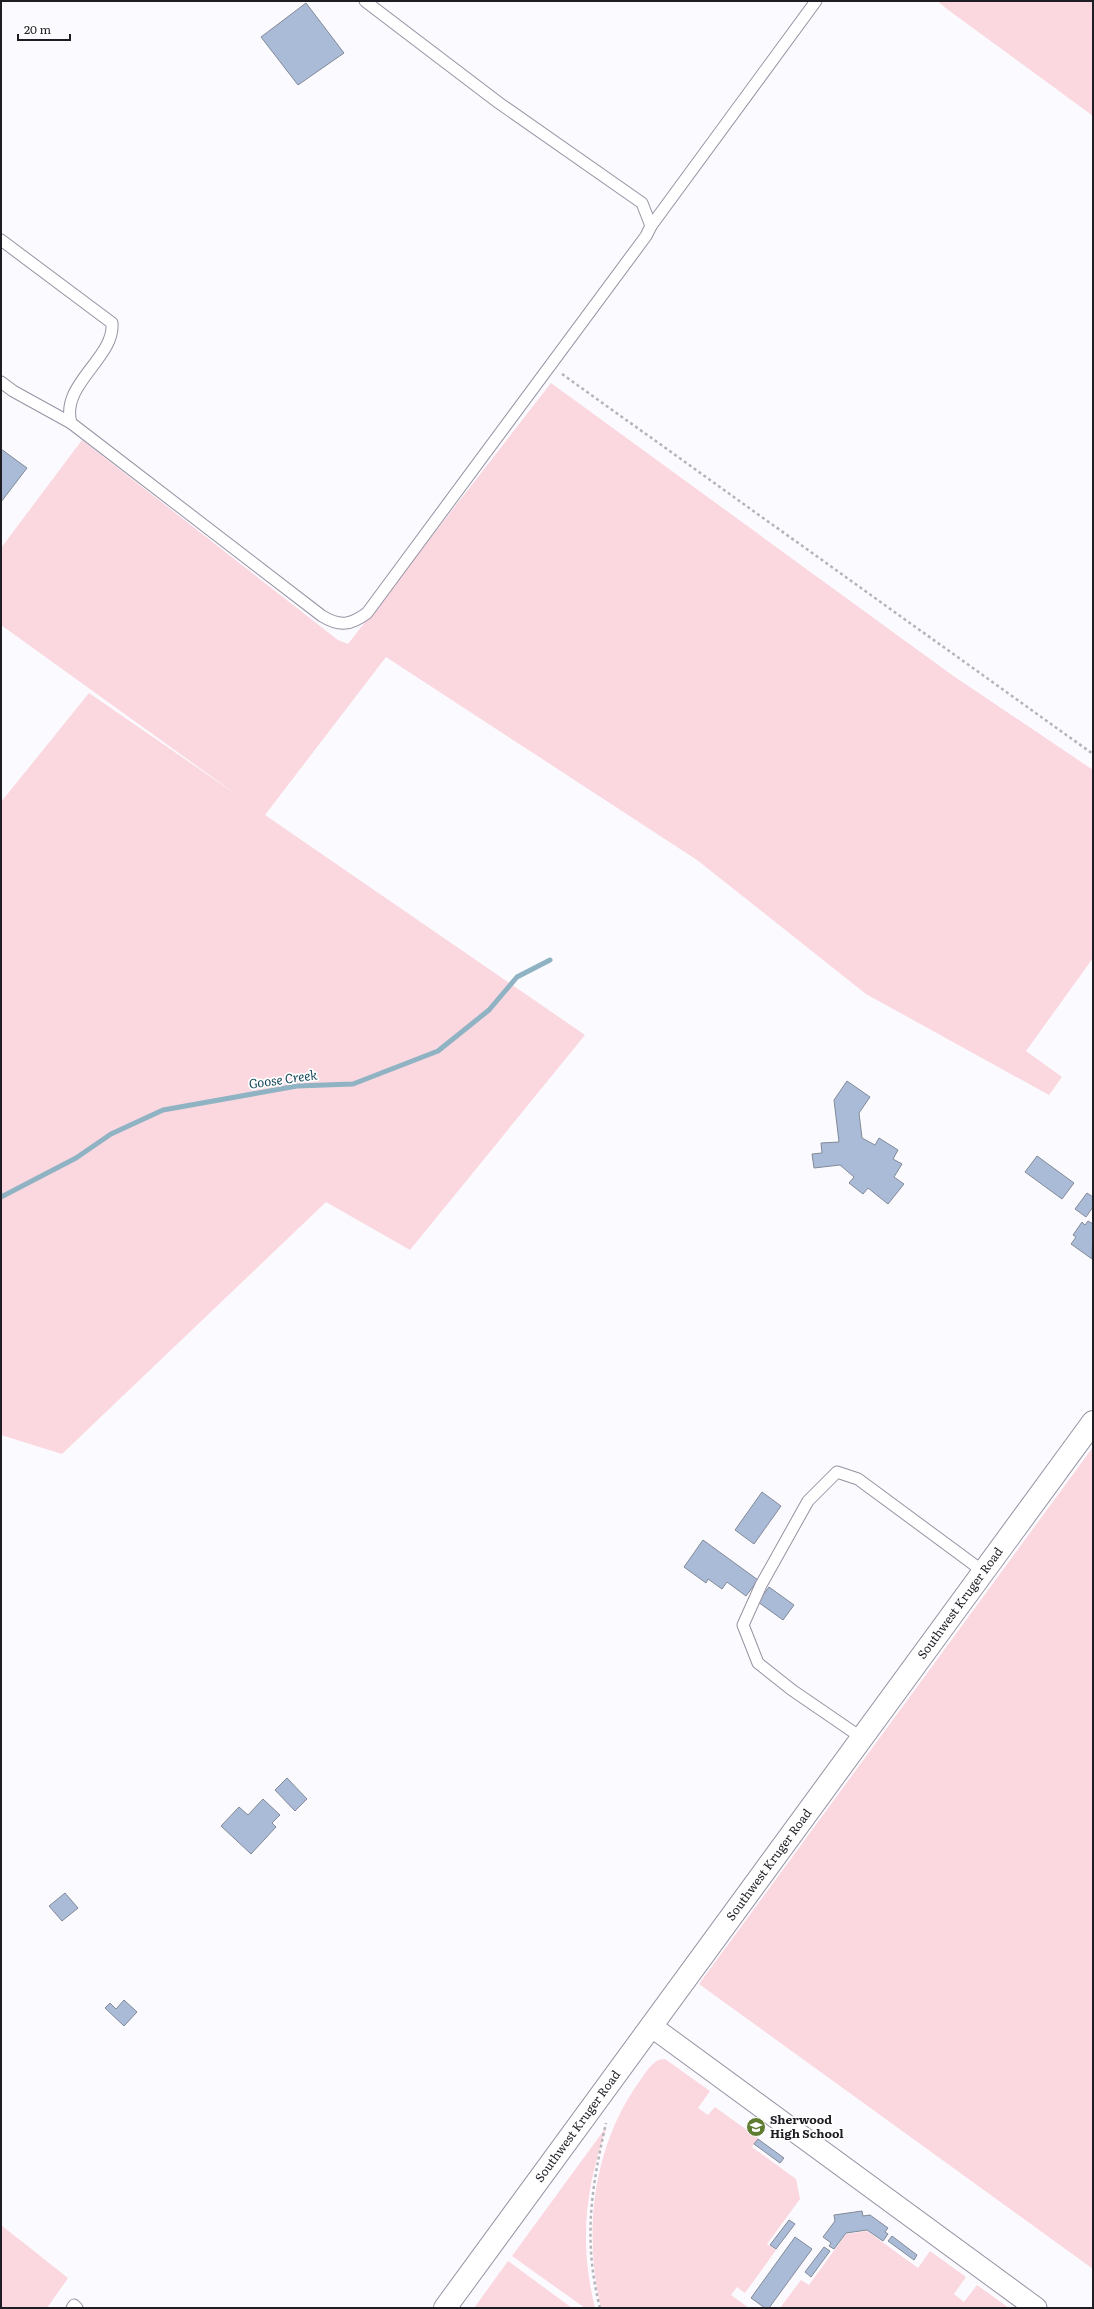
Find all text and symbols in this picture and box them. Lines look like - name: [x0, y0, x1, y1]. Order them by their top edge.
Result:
- scale bar: [18, 16, 70, 42]
- text: 20 m: [24, 20, 51, 38]
- water label: Goose Creek: [247, 1064, 319, 1093]
- street label: Southwest Kruger Road: [913, 1543, 1007, 1662]
- street label: Southwest Kruger Road: [721, 1804, 816, 1924]
- street label: Southwest Kruger Road: [530, 2066, 624, 2186]
- place label: Sherwood High School: [770, 2110, 844, 2142]
- school or university icon: Sherwood High School: [745, 2116, 767, 2138]

